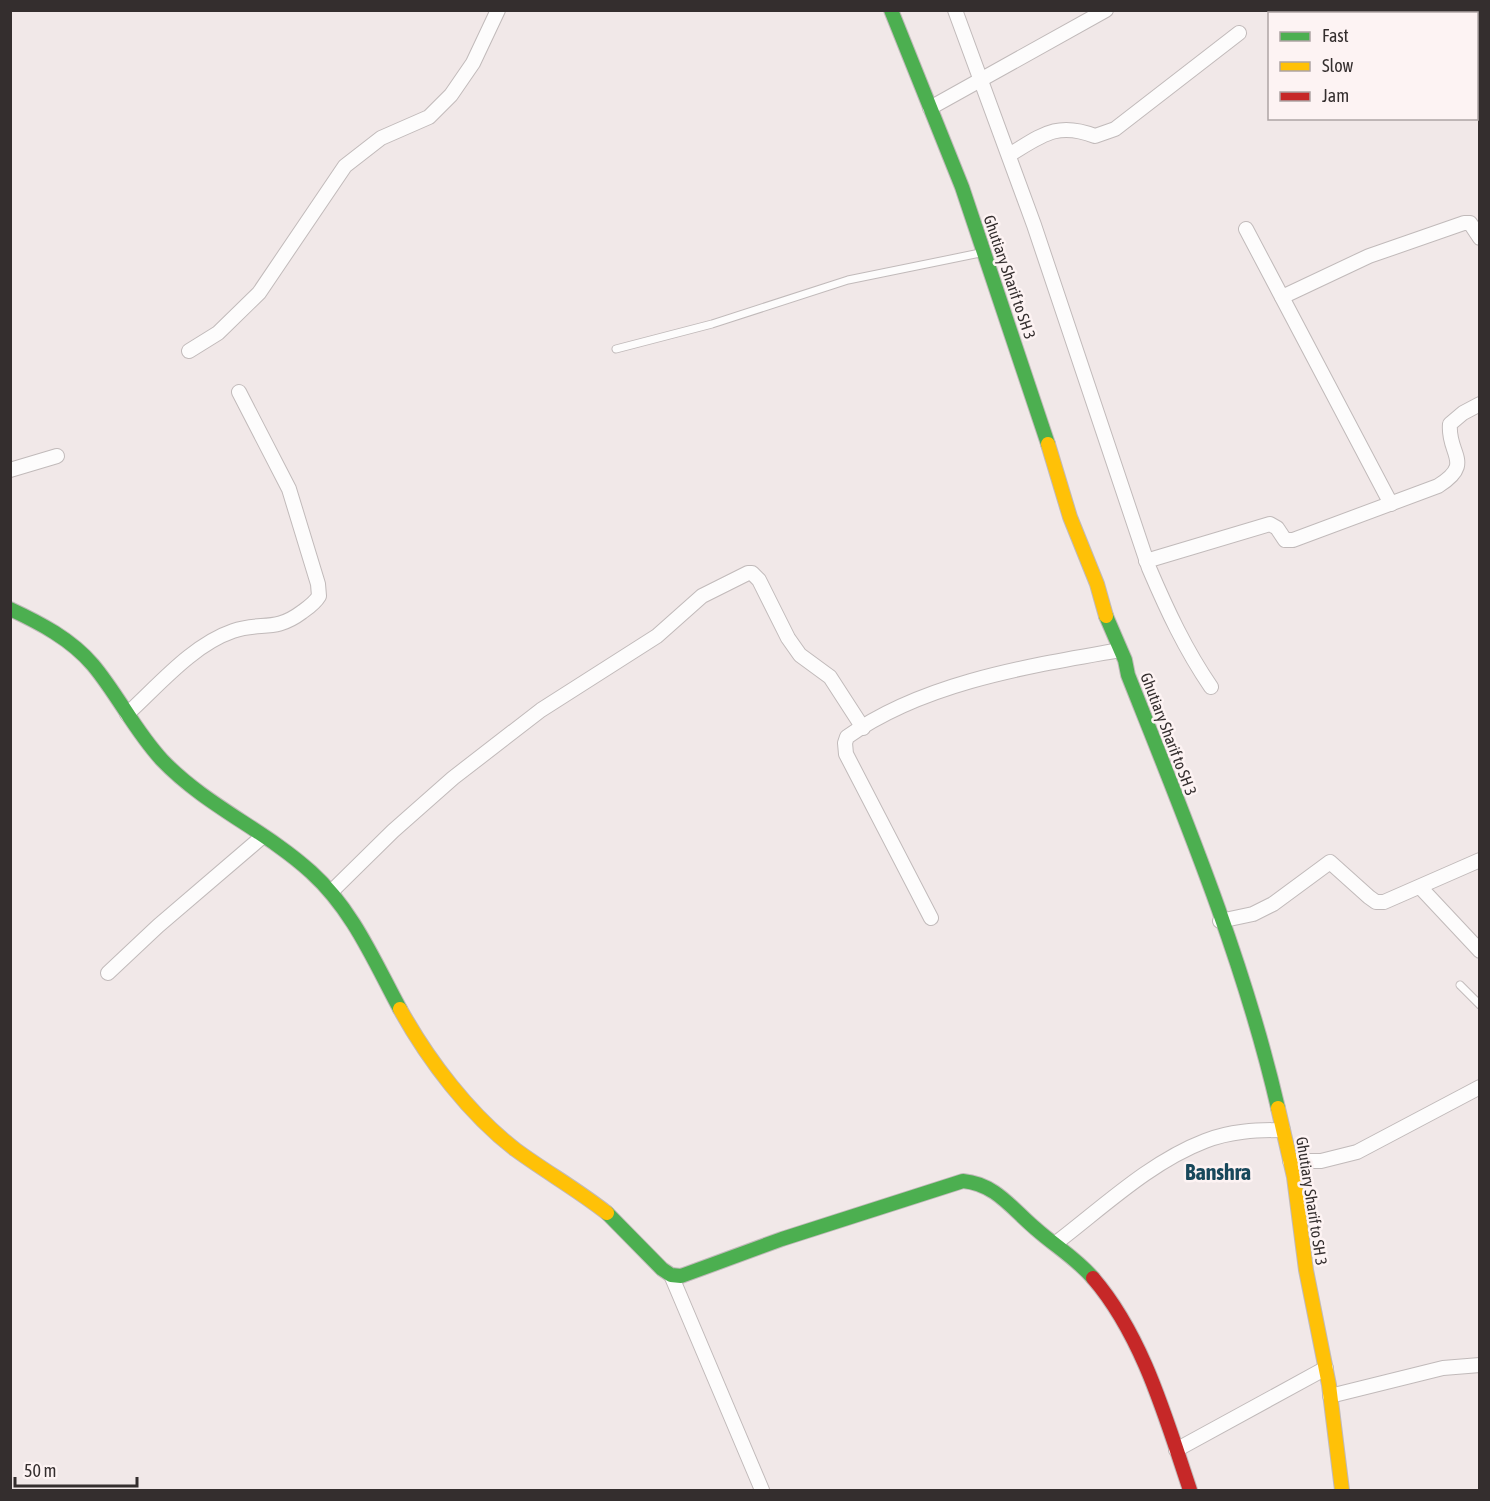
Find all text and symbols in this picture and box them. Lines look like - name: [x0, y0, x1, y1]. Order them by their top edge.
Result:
- legend: [1268, 12, 1478, 120]
- text: Fast: [1322, 25, 1349, 46]
- text: Slow: [1322, 55, 1353, 76]
- text: Jam: [1322, 85, 1349, 106]
- street label: Ghutiary Sharif to SH 3: [979, 213, 1040, 342]
- street label: Ghutiary Sharif to SH 3: [1136, 670, 1201, 798]
- street label: Ghutiary Sharif to SH 3: [1292, 1135, 1331, 1267]
- district label: Banshra: [1185, 1159, 1251, 1185]
- scale bar: [15, 1450, 136, 1488]
- text: 50 m: [24, 1460, 56, 1481]

